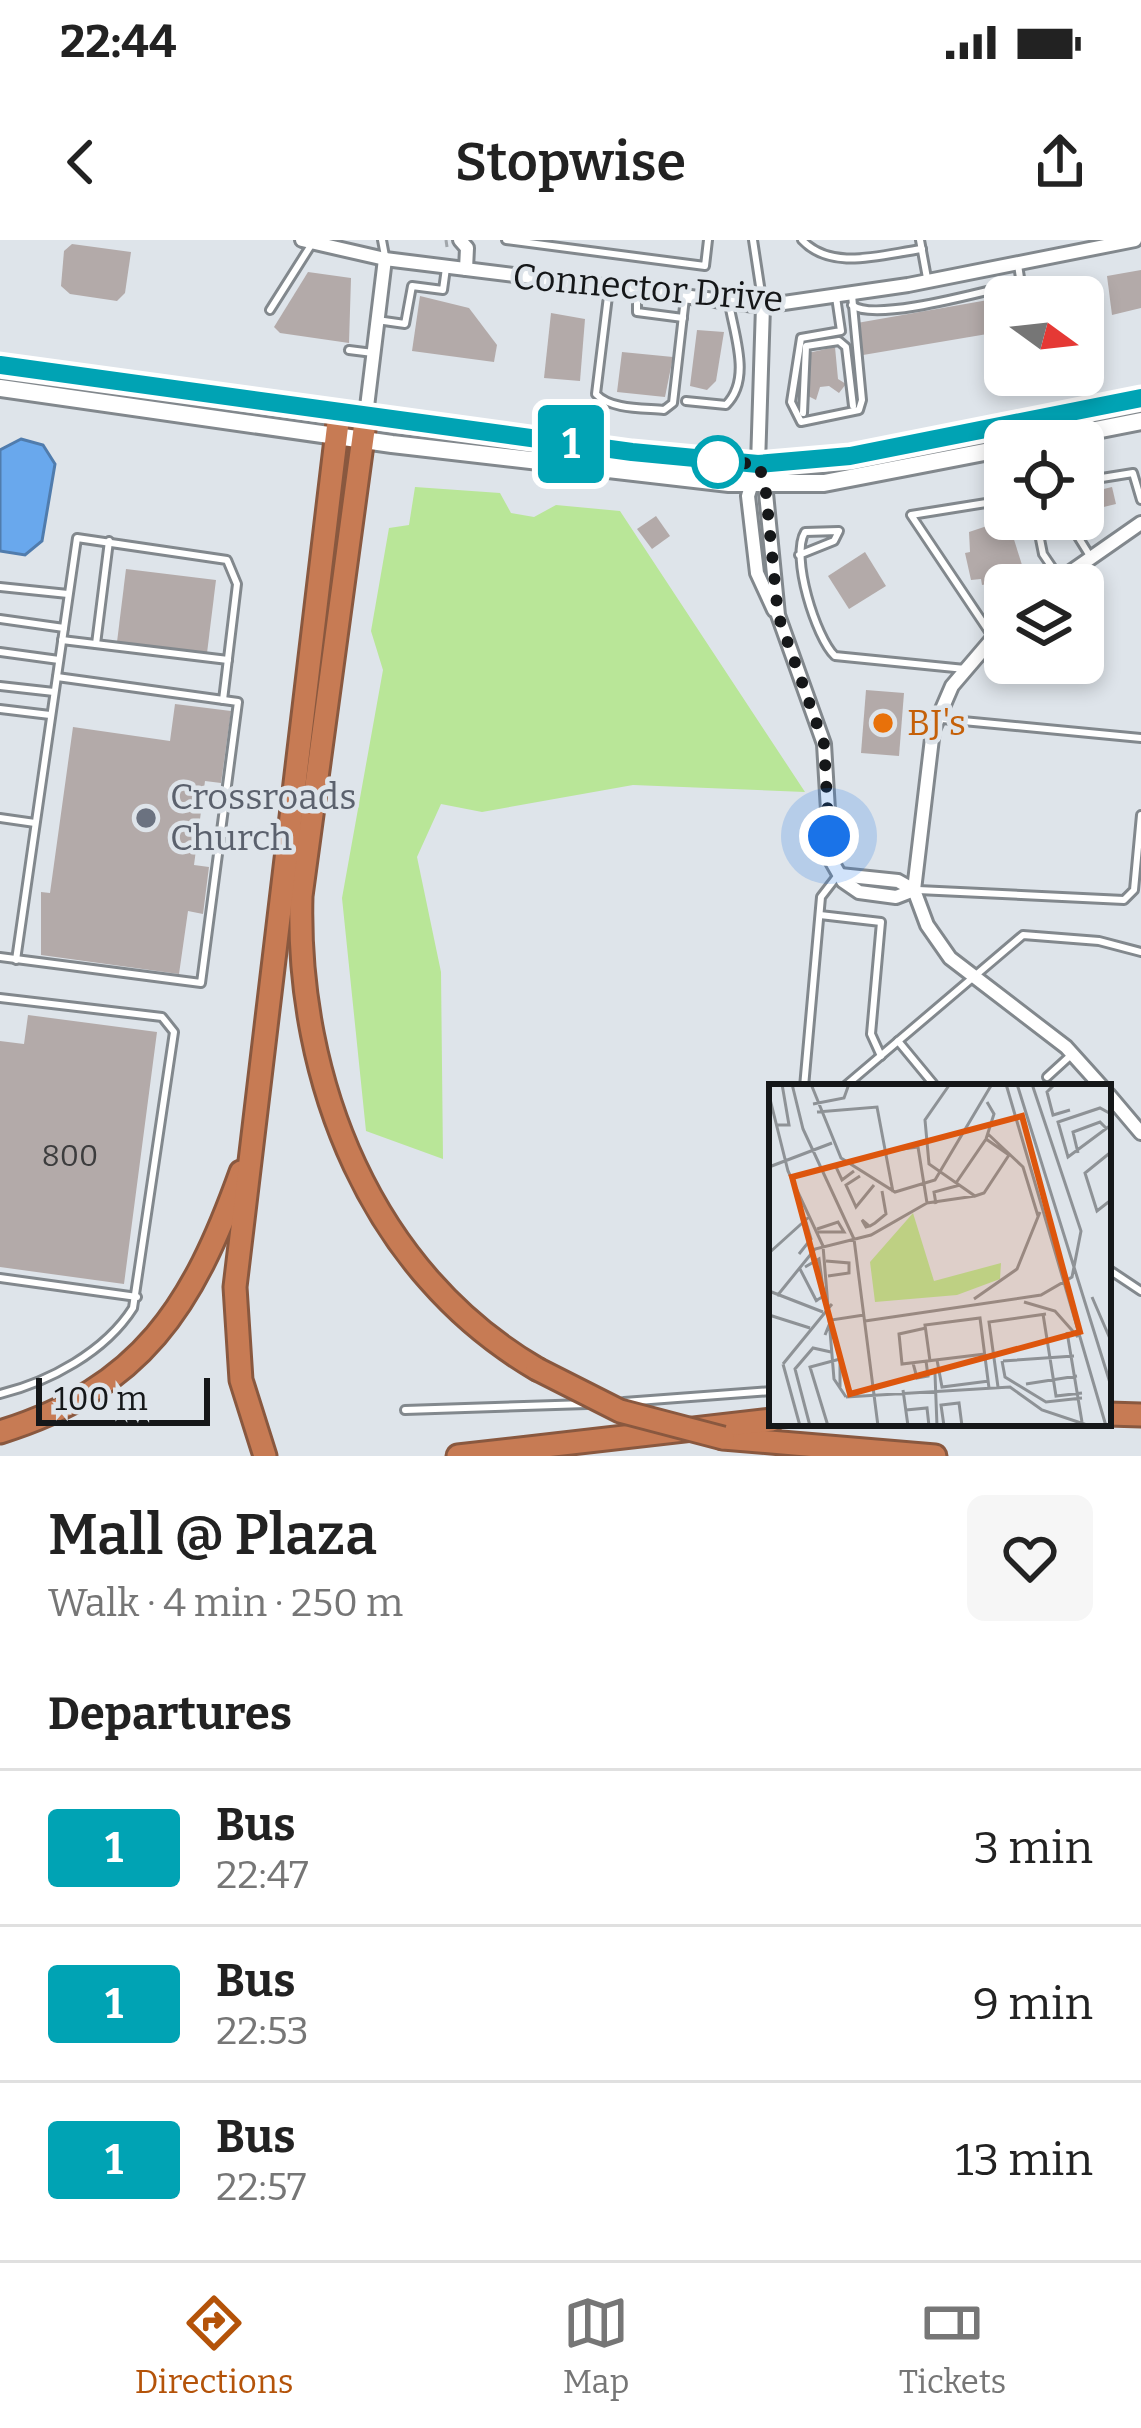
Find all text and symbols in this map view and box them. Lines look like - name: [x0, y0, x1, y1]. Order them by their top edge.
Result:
- text: 22:44: [60, 15, 176, 69]
- icon: back: [48, 129, 114, 195]
- icon: share: [1027, 129, 1093, 195]
- text: Stopwise: [455, 130, 686, 194]
- street label: Connector Drive: [511, 254, 785, 322]
- north arrow: [984, 276, 1104, 396]
- map controls: [984, 276, 1104, 684]
- line badge: 1: [532, 405, 610, 483]
- text: 1: [562, 419, 580, 469]
- button: locate: [984, 420, 1104, 540]
- unlabelled marker: [693, 437, 743, 487]
- button: layers: [984, 564, 1104, 684]
- place label: BJ's: [907, 701, 966, 745]
- marker: BJ's: [870, 710, 896, 736]
- place label: Crossroads Church: [170, 775, 356, 860]
- marker: Crossroads Church: [133, 805, 159, 831]
- your location: [799, 806, 859, 866]
- inset map: [769, 1084, 1111, 1426]
- house number: 800: [42, 1138, 98, 1174]
- scale bar: [36, 1372, 210, 1425]
- text: 100 m: [54, 1379, 148, 1419]
- button: heart: [967, 1495, 1093, 1621]
- text: Mall @ Plaza: [48, 1501, 377, 1569]
- text: Walk · 4 min · 250 m: [48, 1580, 403, 1626]
- text: Departures: [48, 1687, 292, 1741]
- text: Bus: [216, 1798, 295, 1852]
- text: 3 min: [974, 1821, 1093, 1875]
- text: 1: [105, 1823, 123, 1873]
- text: 22:47: [216, 1852, 309, 1898]
- text: Bus: [216, 1954, 295, 2008]
- text: 9 min: [973, 1977, 1093, 2031]
- text: 1: [105, 1979, 123, 2029]
- text: 22:53: [216, 2008, 309, 2054]
- text: Bus: [216, 2110, 295, 2164]
- text: 13 min: [955, 2133, 1093, 2187]
- text: 1: [105, 2135, 123, 2185]
- text: 22:57: [216, 2164, 306, 2210]
- tab: Directions: [135, 2290, 293, 2402]
- tab: Map: [563, 2290, 629, 2402]
- tab: Tickets: [899, 2290, 1006, 2402]

